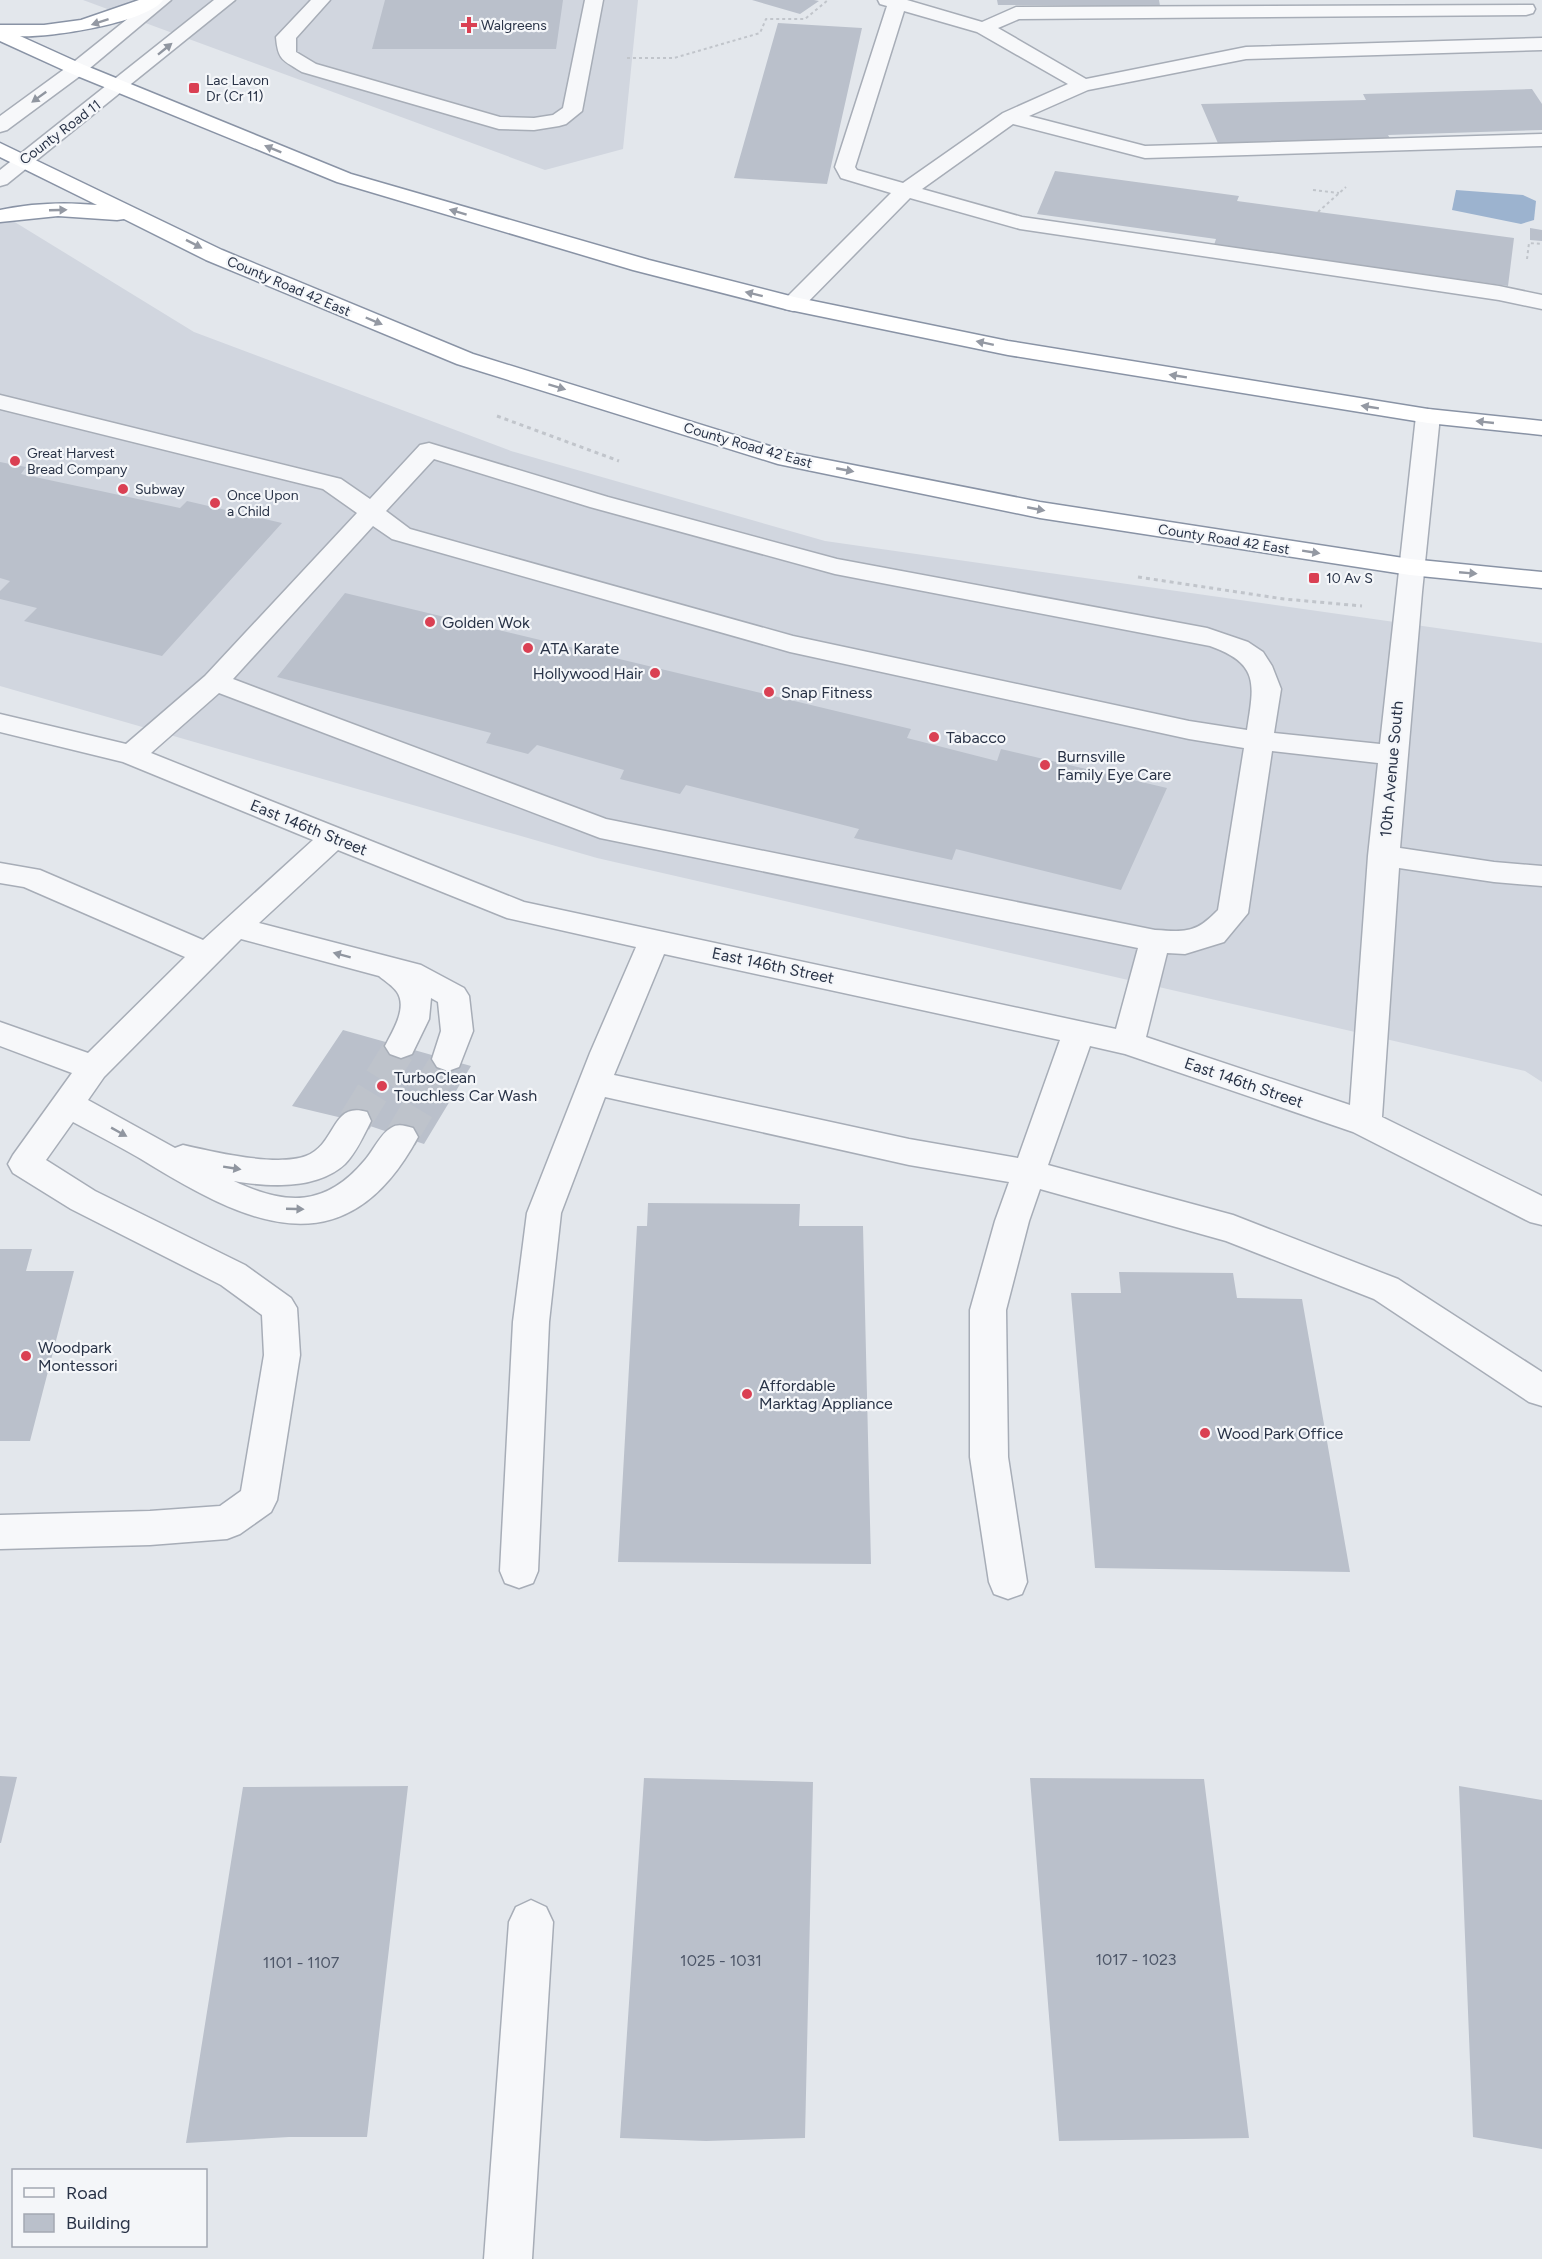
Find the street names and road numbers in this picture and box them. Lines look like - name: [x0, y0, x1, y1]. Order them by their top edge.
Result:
- street label: County Road 11: [16, 96, 104, 168]
- street label: County Road 42 East: [224, 253, 353, 320]
- street label: County Road 42 East: [682, 419, 814, 472]
- street label: County Road 42 East: [1157, 521, 1291, 558]
- street label: 10th Avenue South: [1376, 700, 1407, 838]
- street label: East 146th Street: [248, 795, 370, 860]
- street label: East 146th Street: [710, 943, 836, 988]
- street label: East 146th Street: [1182, 1053, 1306, 1112]

